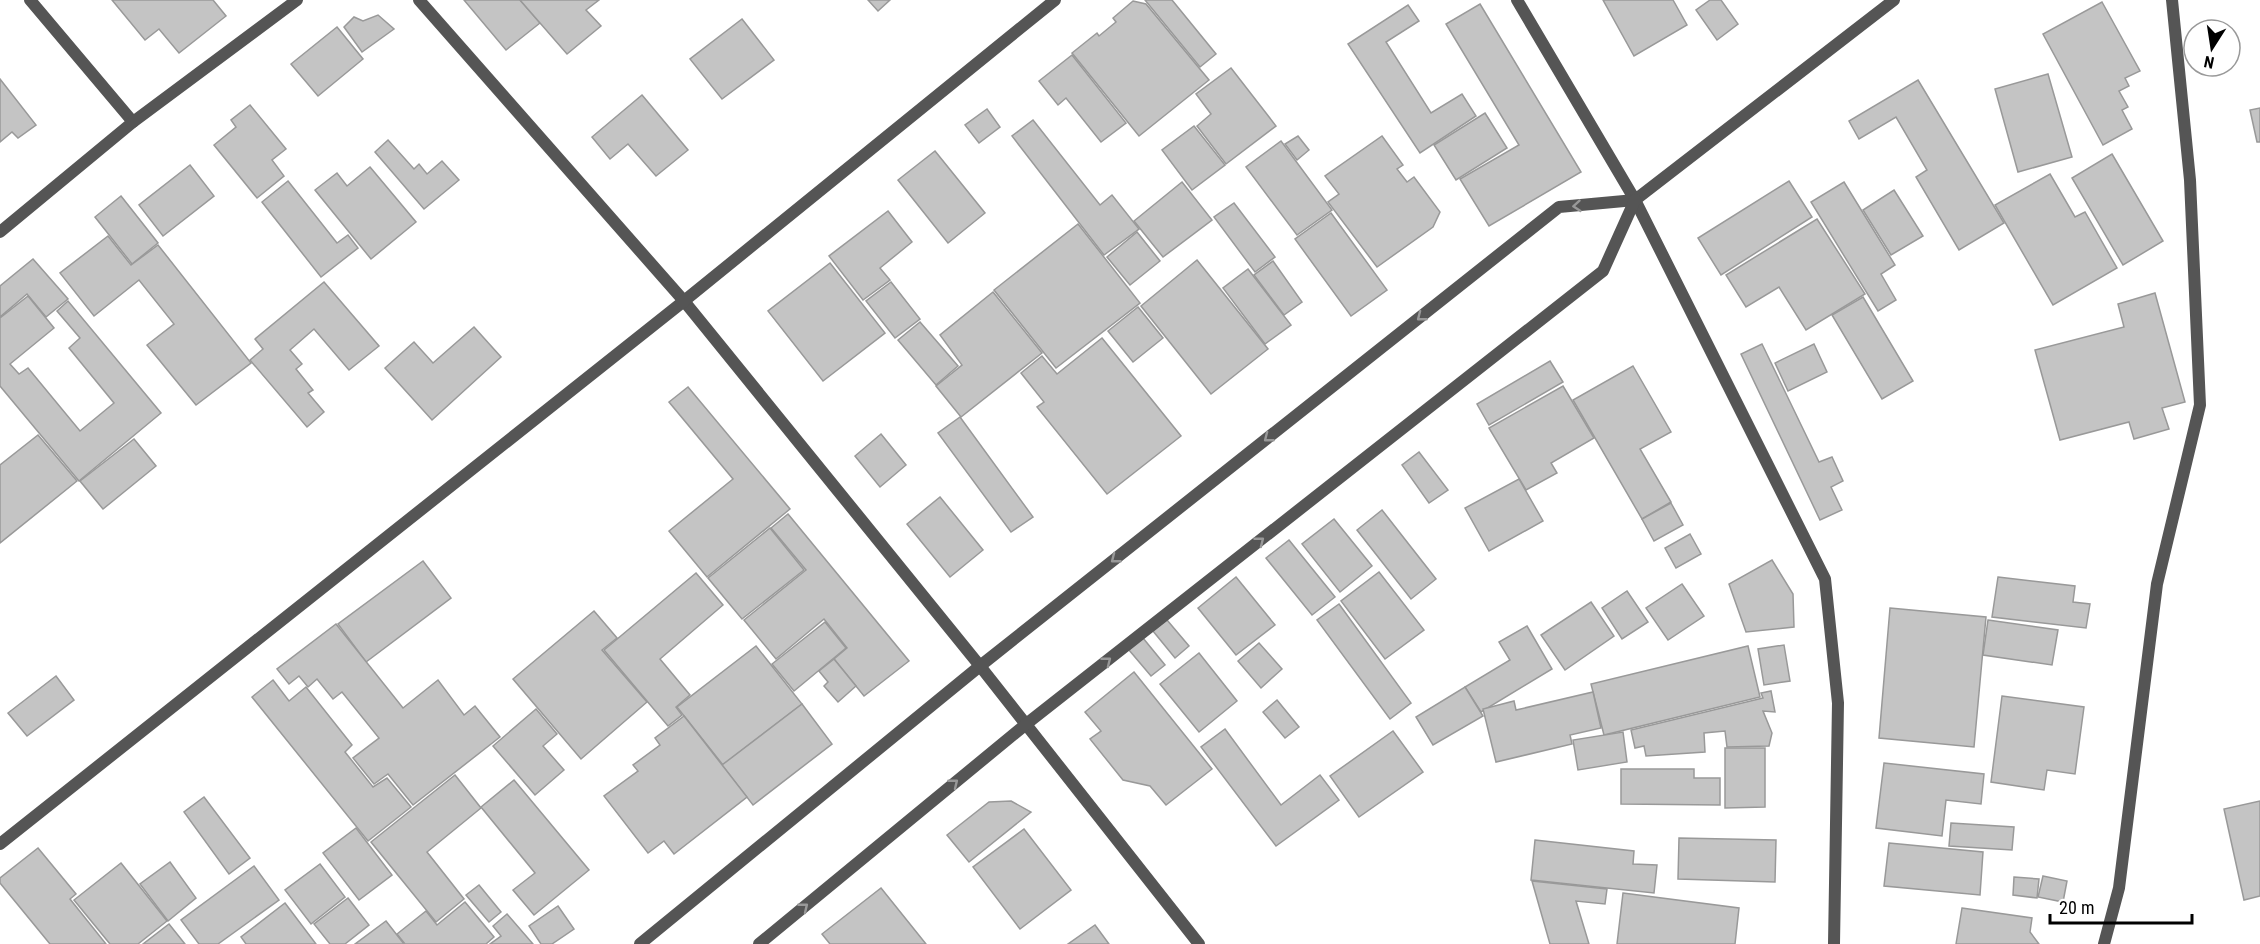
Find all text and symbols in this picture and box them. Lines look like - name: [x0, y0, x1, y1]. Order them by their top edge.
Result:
- north arrow: [2182, 18, 2242, 78]
- text: N: [2202, 52, 2216, 72]
- one-way arrow: [1573, 199, 1582, 212]
- one-way arrow: [1416, 310, 1427, 321]
- one-way arrow: [1263, 431, 1274, 442]
- one-way arrow: [1253, 537, 1264, 548]
- one-way arrow: [1111, 552, 1122, 563]
- one-way arrow: [1100, 657, 1111, 668]
- one-way arrow: [948, 779, 959, 790]
- scale bar: [2050, 887, 2192, 925]
- text: 20 m: [2059, 897, 2094, 918]
- one-way arrow: [797, 903, 808, 914]

